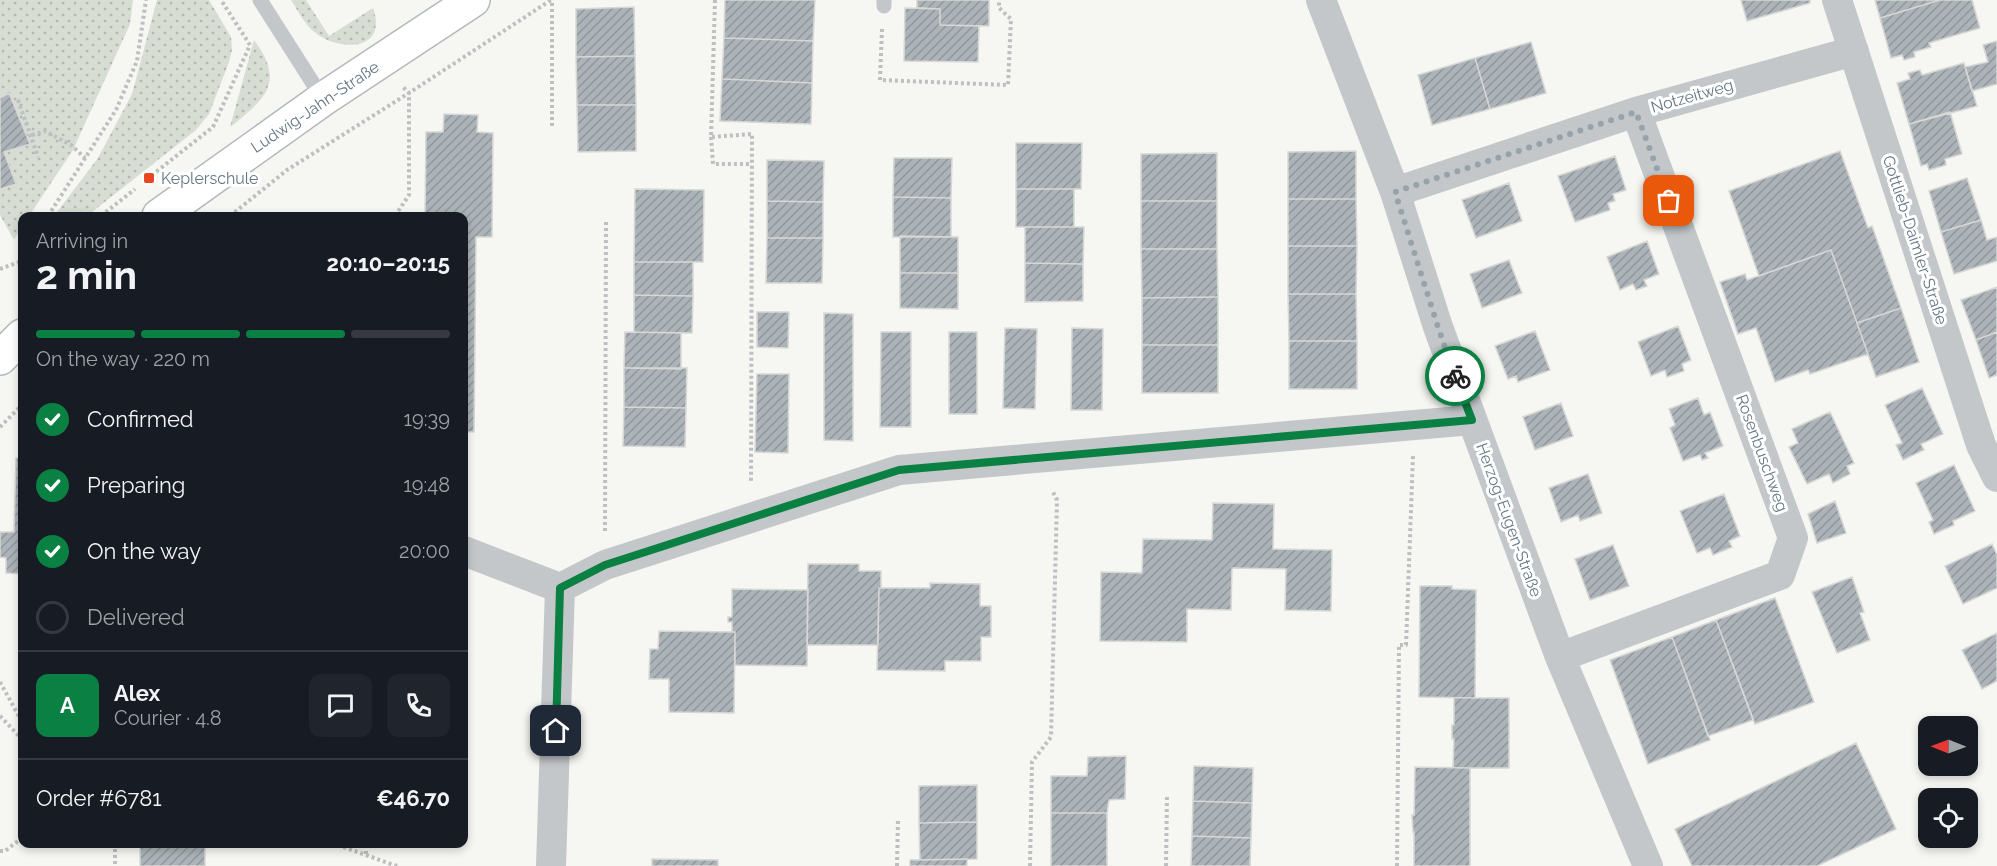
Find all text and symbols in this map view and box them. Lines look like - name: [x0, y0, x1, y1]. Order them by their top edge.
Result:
- street label: Ludwig-Jahn-Straße: [247, 57, 383, 157]
- street label: Notzeitweg: [1649, 75, 1735, 117]
- street label: Gottlieb-Daimler-Straße: [1879, 153, 1951, 327]
- place label: Keplerschule: [161, 169, 259, 188]
- marker: Keplerschule: [142, 171, 156, 185]
- pin: [1643, 175, 1694, 226]
- icon: bag: [1652, 184, 1685, 217]
- text: Arriving in: [36, 229, 128, 253]
- text: 20:10–20:15: [327, 250, 450, 276]
- text: 2 min: [36, 252, 137, 298]
- courier: [1425, 346, 1485, 406]
- text: On the way · 220 m: [36, 347, 210, 371]
- icon: bike: [1439, 360, 1472, 393]
- street label: Rosenbuschweg: [1732, 392, 1792, 514]
- icon: check: [36, 403, 69, 436]
- text: Confirmed: [87, 406, 194, 432]
- text: 19:39: [404, 407, 450, 431]
- street label: Herzog-Eugen-Straße: [1472, 440, 1546, 600]
- icon: check: [36, 469, 69, 502]
- text: Preparing: [87, 472, 185, 498]
- text: 19:48: [403, 473, 450, 497]
- icon: check: [36, 535, 69, 568]
- text: On the way: [87, 538, 201, 564]
- text: 20:00: [399, 539, 450, 563]
- text: Delivered: [87, 604, 185, 630]
- button: chat: [309, 674, 372, 737]
- button: phone: [387, 674, 450, 737]
- text: Alex: [114, 680, 160, 706]
- text: A: [60, 692, 75, 718]
- pin: [530, 705, 581, 756]
- text: Courier · 4.8: [114, 706, 222, 730]
- icon: home: [539, 714, 572, 747]
- north arrow: [1918, 716, 1978, 776]
- map controls: [1918, 716, 1978, 848]
- text: Order #6781: [36, 785, 162, 811]
- text: €46.70: [376, 785, 450, 811]
- button: locate: [1918, 788, 1978, 848]

